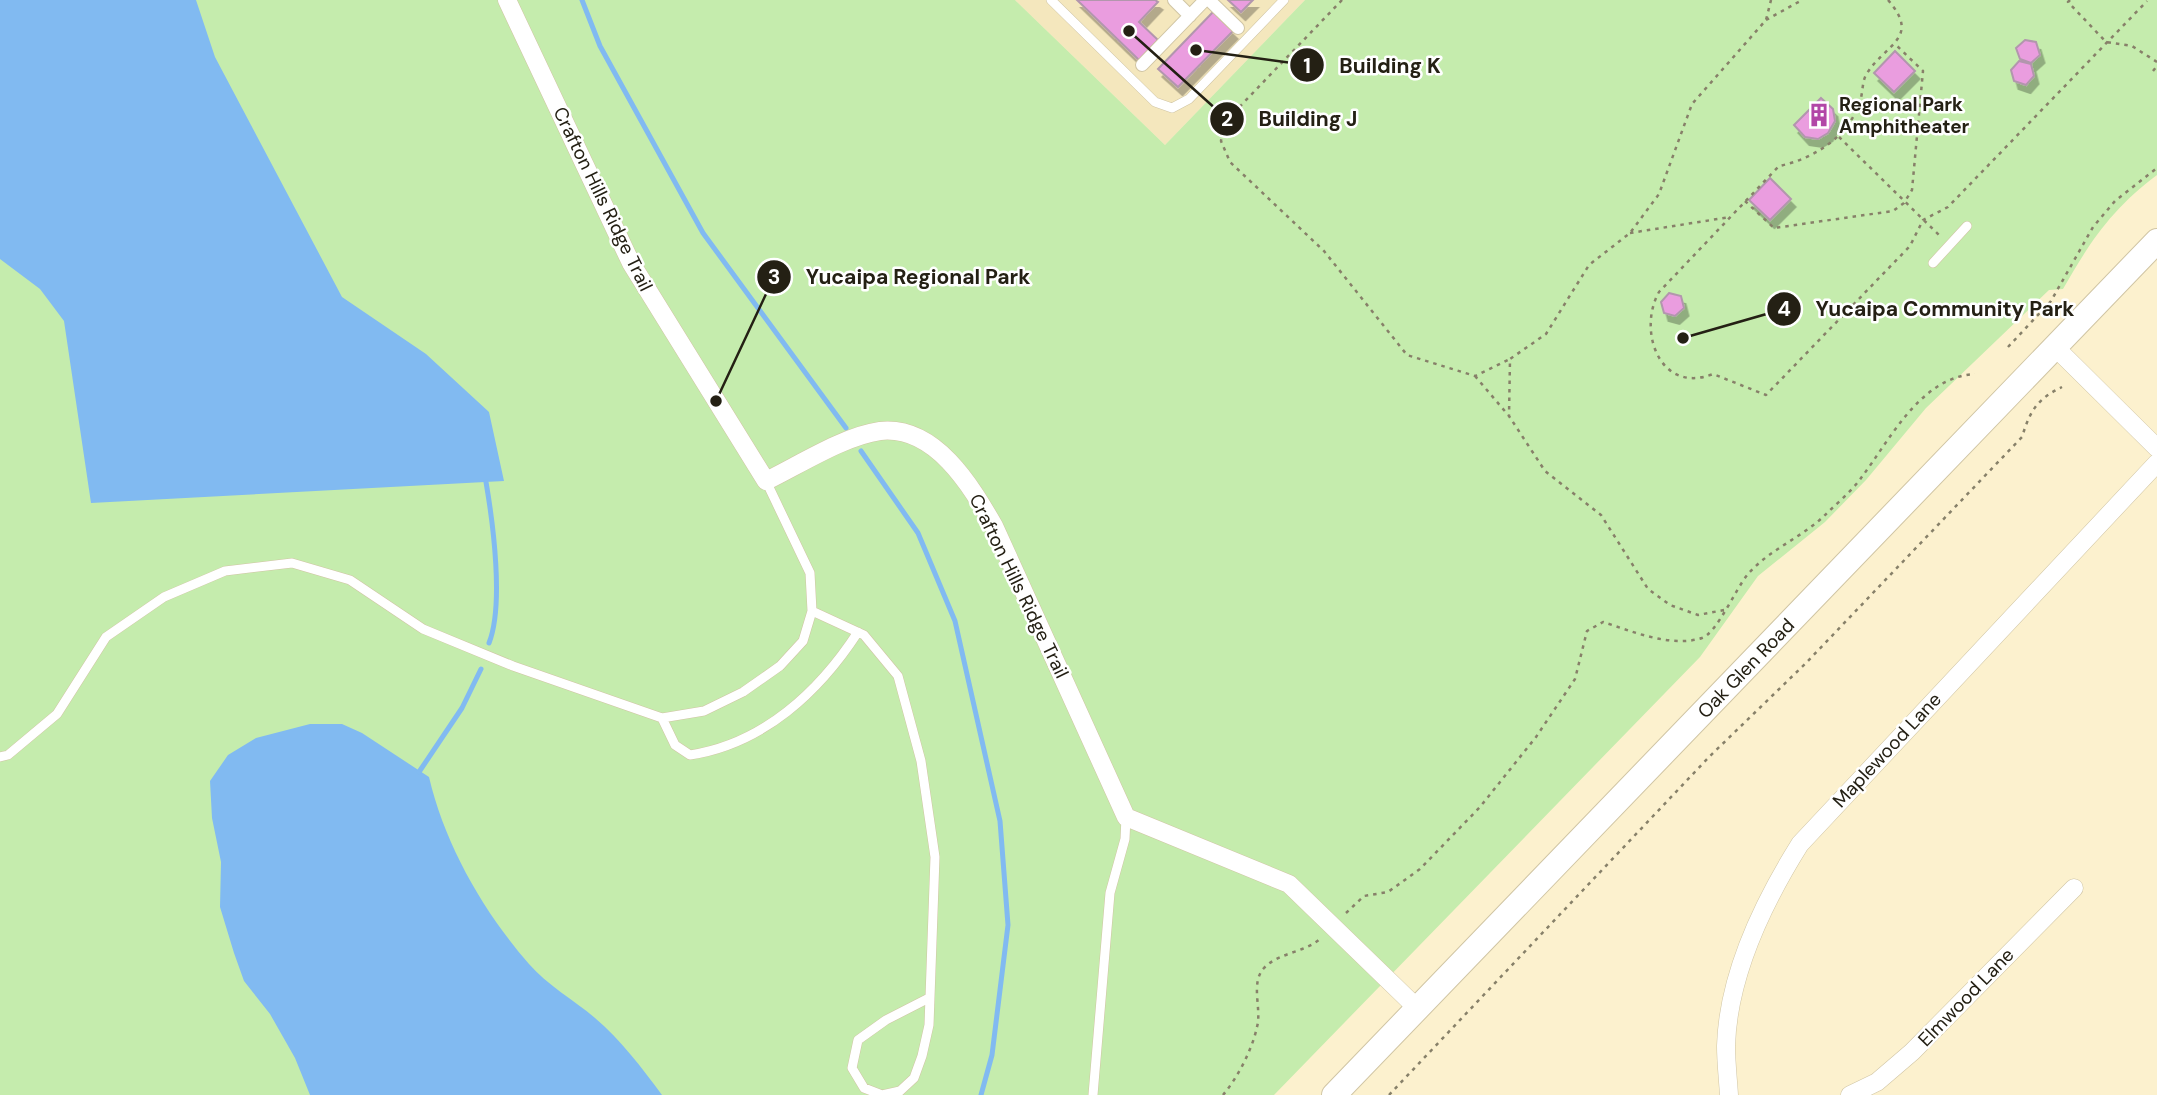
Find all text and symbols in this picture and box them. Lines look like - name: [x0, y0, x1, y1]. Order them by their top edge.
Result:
- callout: Building K: [1290, 44, 1454, 86]
- text: 1: [1303, 52, 1311, 80]
- text: Building K: [1339, 52, 1441, 80]
- place label: Regional Park Amphitheater: [1839, 92, 1970, 139]
- callout: Building J: [1210, 98, 1372, 140]
- building icon: Regional Park Amphitheater: [1805, 101, 1833, 129]
- street label: Crafton Hills Ridge Trail: [547, 103, 659, 295]
- text: 2: [1221, 105, 1233, 133]
- text: Building J: [1259, 105, 1357, 133]
- callout: Yucaipa Regional Park: [756, 256, 1044, 298]
- text: 3: [768, 263, 780, 291]
- text: Yucaipa Regional Park: [806, 263, 1030, 291]
- callout: Yucaipa Community Park: [1766, 288, 2088, 330]
- text: 4: [1777, 295, 1791, 323]
- text: Yucaipa Community Park: [1816, 295, 2074, 323]
- street label: Crafton Hills Ridge Trail: [963, 490, 1075, 682]
- street label: Oak Glen Road: [1692, 613, 1799, 723]
- street label: Maplewood Lane: [1827, 687, 1947, 813]
- street label: Elmwood Lane: [1913, 942, 2019, 1052]

